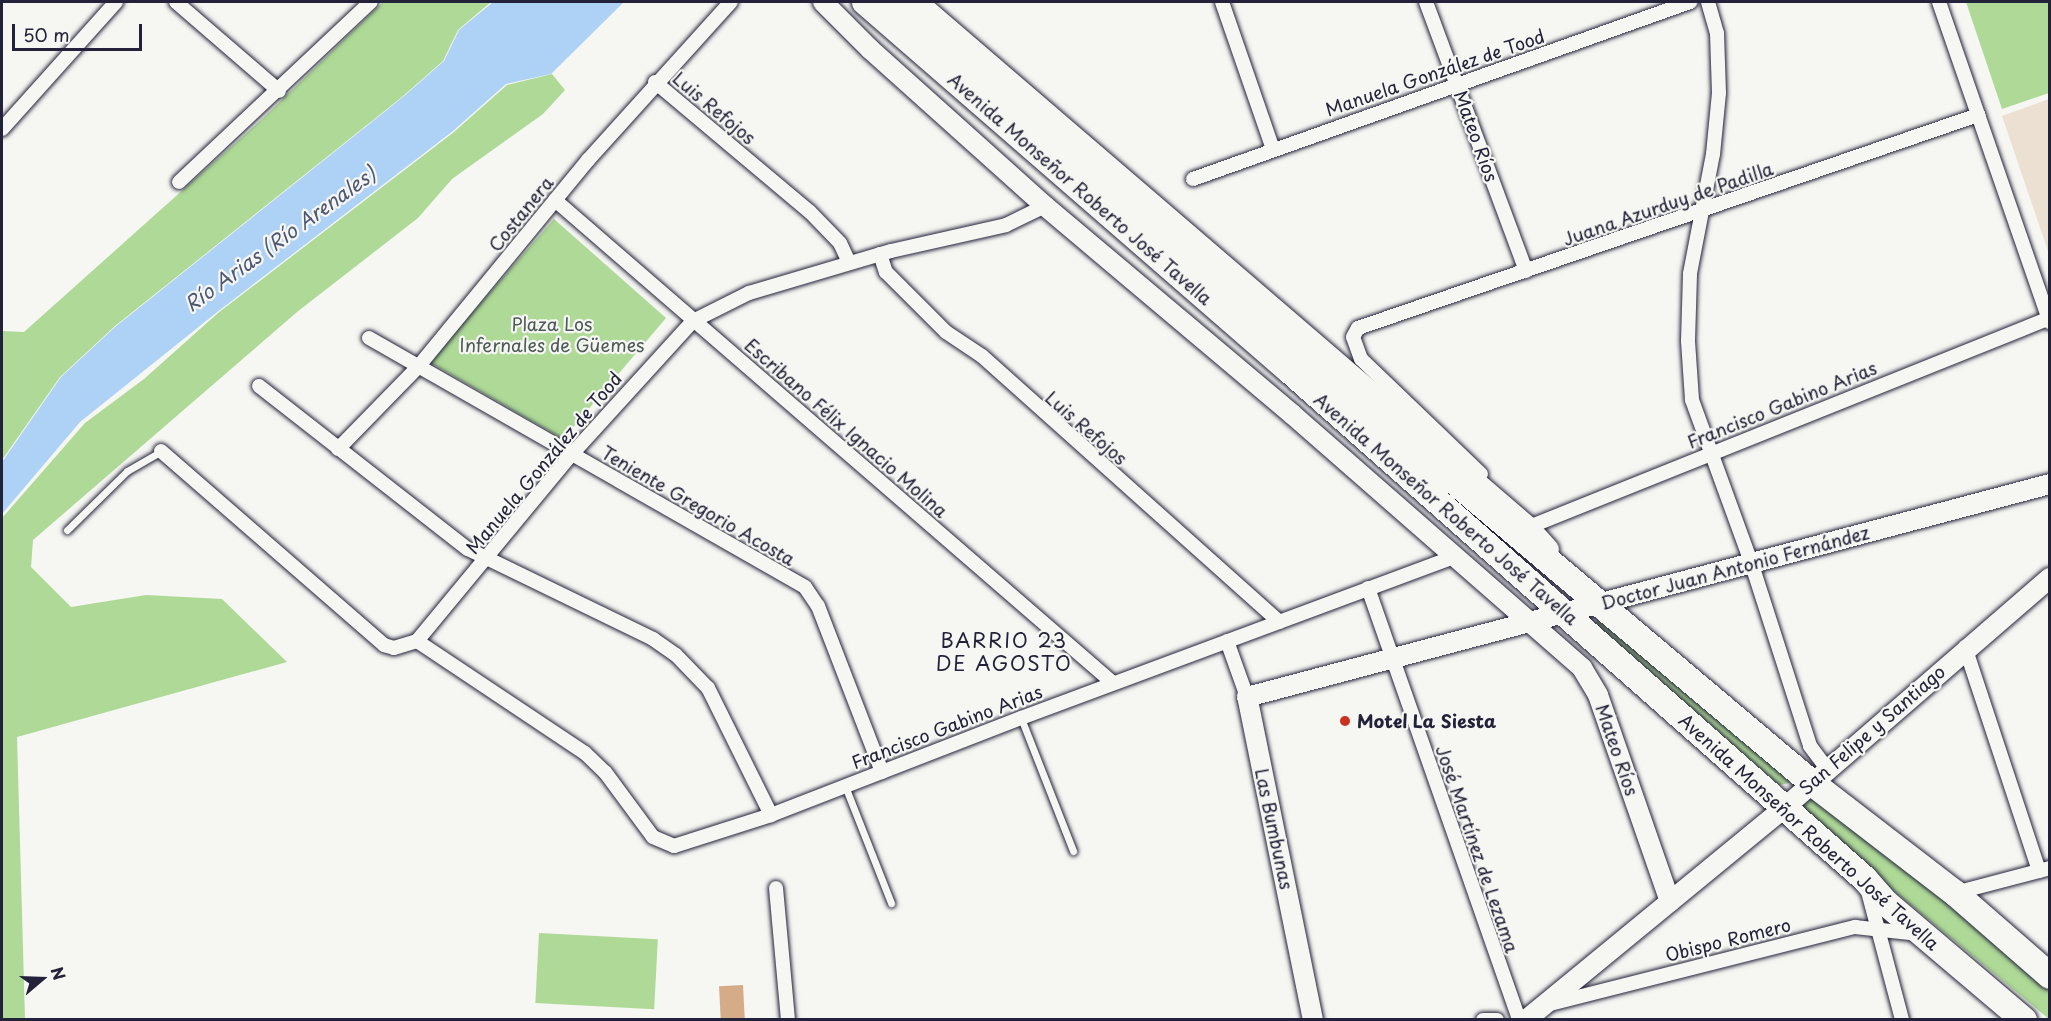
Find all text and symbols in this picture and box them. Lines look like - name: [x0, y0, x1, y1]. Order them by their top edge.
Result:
- scale bar: [15, 12, 146, 50]
- text: 50 m: [23, 21, 70, 48]
- street label: Manuela González de Tood: [1321, 25, 1549, 121]
- street label: Luis Refojos: [668, 67, 760, 149]
- street label: Avenida Monseñor Roberto José Tavella: [944, 69, 1216, 309]
- street label: Mateo Ríos: [1450, 87, 1502, 185]
- street label: Juana Azurduy de Padilla: [1561, 158, 1775, 250]
- water label: Río Arias (Río Arenales): [179, 161, 381, 317]
- street label: Costanera: [484, 172, 558, 256]
- park label: Plaza Los Infernales de Güemes: [458, 314, 646, 356]
- street label: Escribano Félix Ignacio Molina: [740, 334, 952, 522]
- street label: Francisco Gabino Arias: [1684, 357, 1880, 453]
- street label: Manuela González de Tood: [461, 367, 627, 559]
- street label: Luis Refojos: [1041, 387, 1131, 469]
- street label: Avenida Monseñor Roberto José Tavella: [1310, 389, 1582, 629]
- street label: Teniente Gregorio Acosta: [597, 442, 799, 570]
- street label: Doctor Juan Antonio Fernández: [1597, 521, 1873, 615]
- district label: BARRIO 23 DE AGOSTO: [936, 628, 1072, 675]
- street label: San Felipe y Santiago: [1794, 660, 1950, 800]
- street label: Francisco Gabino Arias: [849, 681, 1045, 773]
- street label: Mateo Ríos: [1591, 701, 1643, 799]
- street label: Avenida Monseñor Roberto José Tavella: [1675, 709, 1943, 955]
- place label: Motel La Siesta: [1357, 710, 1497, 732]
- marker: Motel La Siesta: [1338, 714, 1352, 728]
- street label: José Martínez de Lezama: [1431, 741, 1523, 957]
- street label: Las Bumbunas: [1250, 766, 1298, 892]
- street label: Obispo Romero: [1662, 914, 1794, 966]
- north arrow: [12, 949, 72, 1009]
- text: N: [46, 963, 72, 983]

